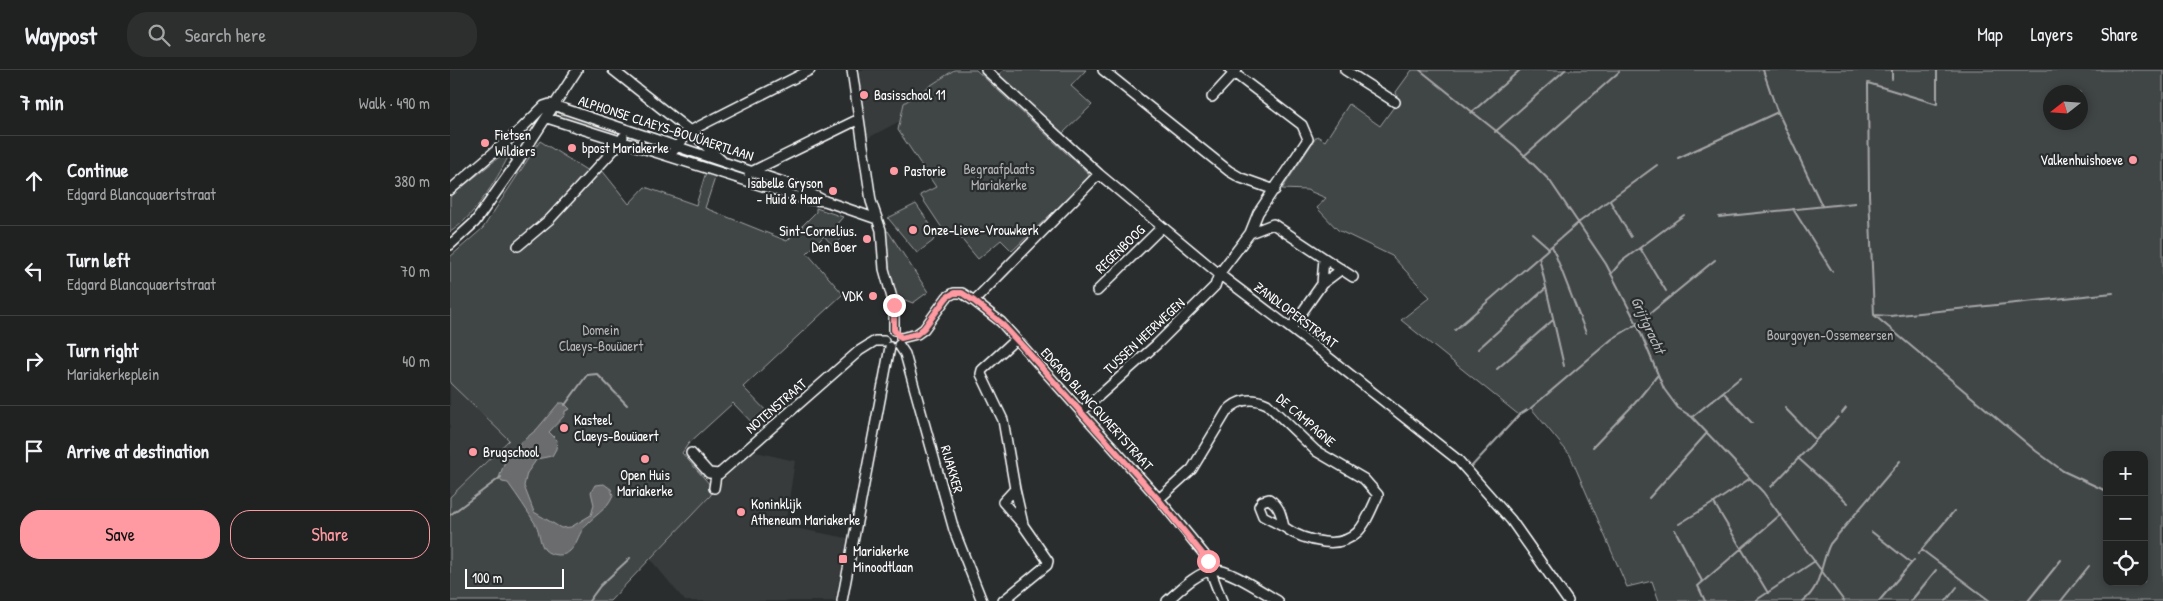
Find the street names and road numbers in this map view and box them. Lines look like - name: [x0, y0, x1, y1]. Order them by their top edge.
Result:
- street label: ALPHONSE CLAEYS-BOUÜAERTLAAN: [576, 90, 756, 165]
- street label: REGENBOOG: [1091, 220, 1149, 277]
- street label: ZANDLOPERSTRAAT: [1251, 277, 1342, 352]
- street label: TUSSEN HEERWEGEN: [1099, 293, 1188, 378]
- street label: EDGARD BLANCQUAERTSTRAAT: [1037, 343, 1158, 475]
- street label: NOTENSTRAAT: [741, 374, 811, 437]
- street label: DE CAMPAGNE: [1273, 389, 1340, 451]
- street label: RIJAKKER: [937, 443, 968, 495]

